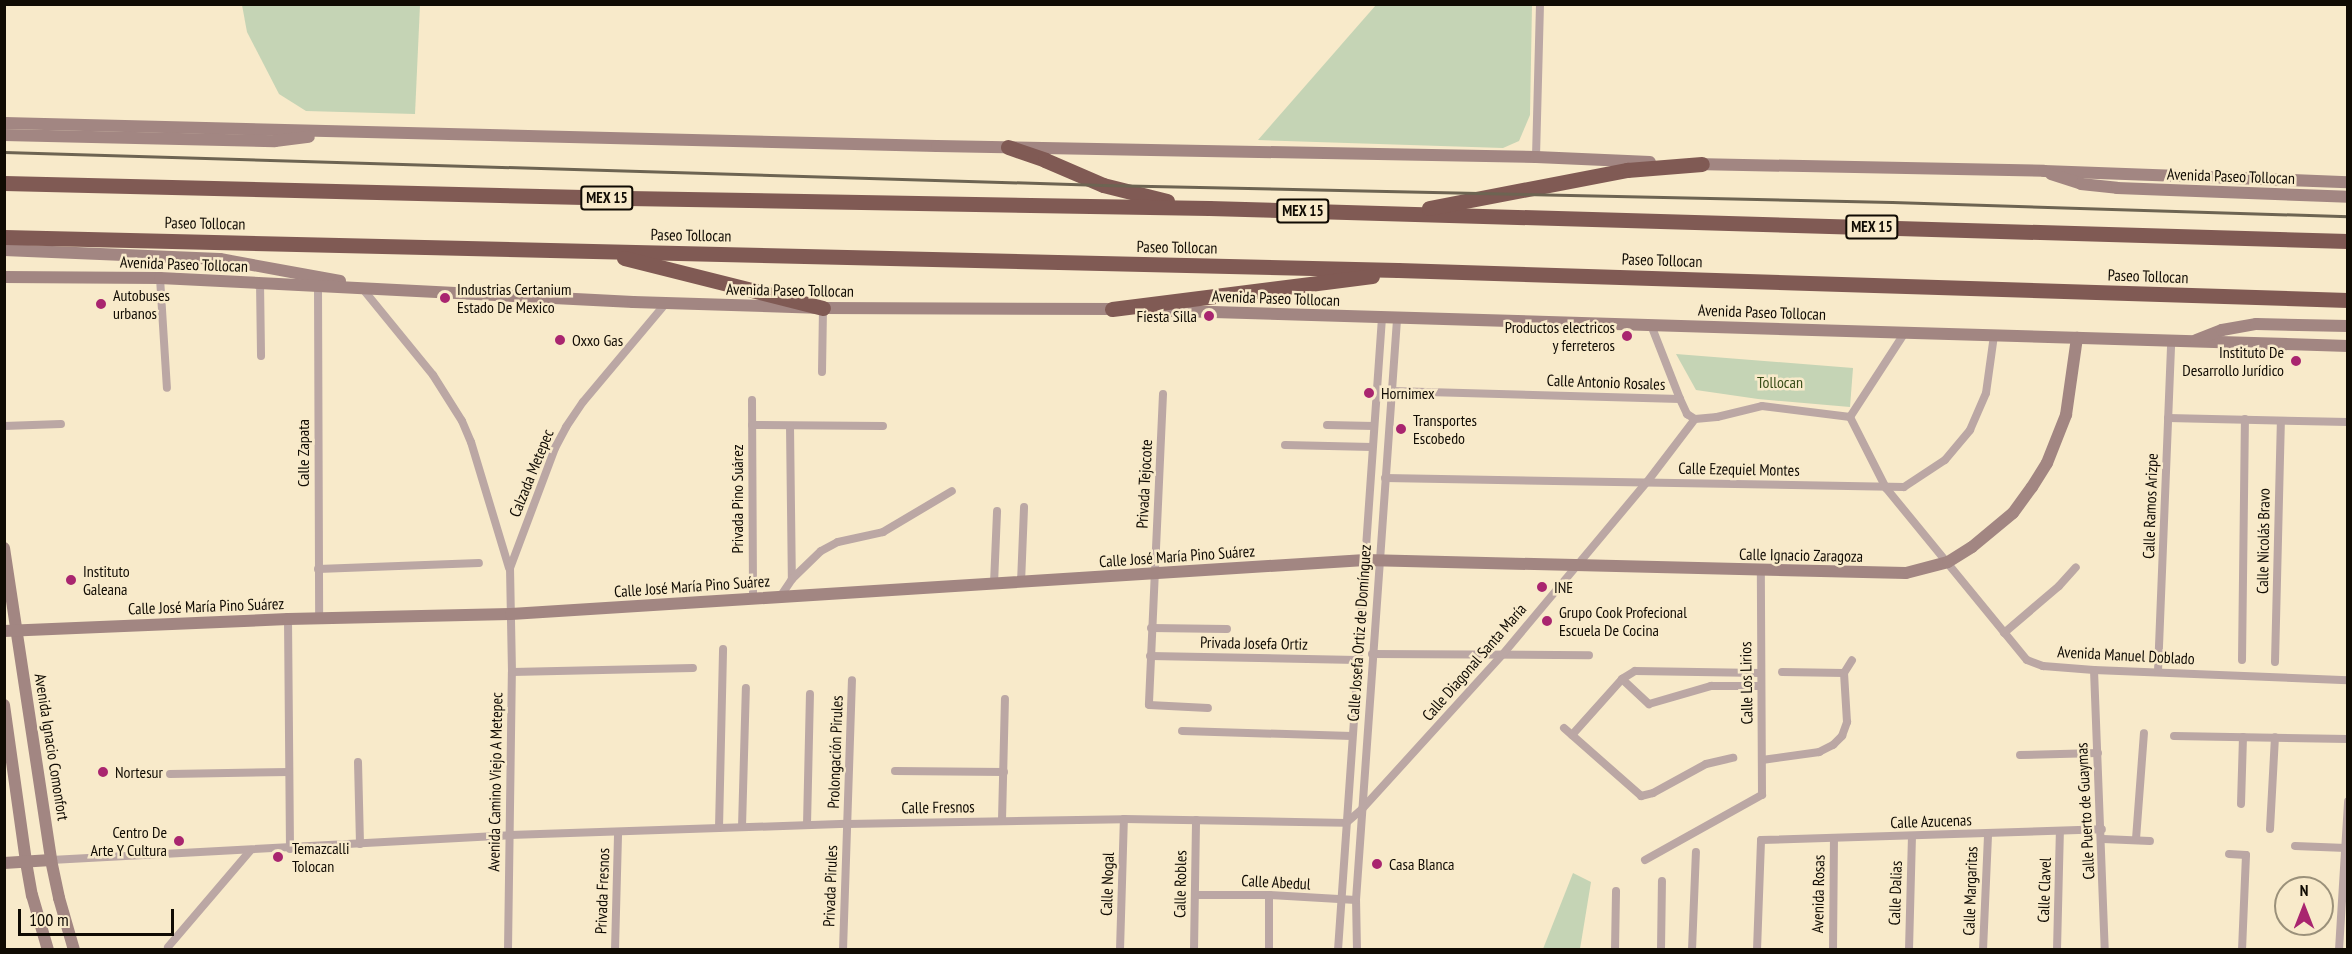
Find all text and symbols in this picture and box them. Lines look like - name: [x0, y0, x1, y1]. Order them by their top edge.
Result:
- street label: Avenida Paseo Tollocan: [2167, 164, 2295, 188]
- road number: MEX 15: [580, 186, 634, 210]
- road number: MEX 15: [1276, 199, 1330, 223]
- street label: Paseo Tollocan: [164, 213, 246, 233]
- road number: MEX 15: [1845, 215, 1899, 239]
- street label: Paseo Tollocan: [650, 225, 732, 245]
- street label: Paseo Tollocan: [1136, 237, 1218, 257]
- street label: Paseo Tollocan: [1621, 249, 1703, 271]
- street label: Avenida Paseo Tollocan: [120, 252, 248, 276]
- street label: Paseo Tollocan: [2107, 265, 2189, 287]
- place label: Industrias Certanium Estado De Mexico: [457, 279, 571, 317]
- street label: Avenida Paseo Tollocan: [726, 279, 854, 301]
- place label: Autobuses urbanos: [113, 285, 170, 323]
- street label: Avenida Paseo Tollocan: [1212, 286, 1340, 310]
- marker: Industrias Certanium Estado De Mexico: [438, 291, 452, 305]
- marker: Autobuses urbanos: [94, 297, 108, 311]
- street label: Avenida Paseo Tollocan: [1698, 300, 1826, 324]
- place label: Fiesta Silla: [1137, 306, 1197, 326]
- marker: Fiesta Silla: [1202, 309, 1216, 323]
- place label: Productos electricos y ferreteros: [1505, 317, 1615, 355]
- marker: Productos electricos y ferreteros: [1620, 329, 1634, 343]
- place label: Oxxo Gas: [572, 330, 623, 350]
- marker: Oxxo Gas: [553, 333, 567, 347]
- place label: Instituto De Desarrollo Jurídico: [2182, 342, 2284, 380]
- marker: Instituto De Desarrollo Jurídico: [2289, 354, 2303, 368]
- street label: Calle Antonio Rosales: [1546, 370, 1666, 394]
- park label: Tollocan: [1757, 372, 1803, 392]
- place label: Hornimex: [1381, 383, 1435, 403]
- marker: Hornimex: [1362, 386, 1376, 400]
- place label: Transportes Escobedo: [1413, 410, 1477, 448]
- street label: Calle Zapata: [293, 419, 313, 487]
- marker: Transportes Escobedo: [1394, 422, 1408, 436]
- street label: Calzada Metepec: [505, 426, 557, 520]
- street label: Privada Tejocote: [1132, 439, 1156, 529]
- street label: Privada Pino Suárez: [727, 445, 747, 553]
- street label: Calle Ramos Arizpe: [2139, 453, 2161, 559]
- street label: Calle Ezequiel Montes: [1678, 458, 1800, 480]
- street label: Calle Nicolás Bravo: [2252, 488, 2274, 594]
- street label: Calle José María Pino Suárez: [1098, 541, 1256, 571]
- street label: Calle Josefa Ortiz de Domínguez: [1343, 544, 1375, 722]
- street label: Calle Ignacio Zaragoza: [1739, 544, 1863, 566]
- place label: Instituto Galeana: [83, 561, 130, 599]
- street label: Calle José María Pino Suárez: [613, 571, 771, 601]
- marker: Instituto Galeana: [64, 573, 78, 587]
- place label: INE: [1554, 577, 1573, 597]
- marker: INE: [1535, 580, 1549, 594]
- street label: Calle José María Pino Suárez: [128, 594, 284, 618]
- street label: Calle Diagonal Santa María: [1418, 600, 1530, 724]
- place label: Grupo Cook Profecional Escuela De Cocina: [1559, 602, 1687, 640]
- marker: Grupo Cook Profecional Escuela De Cocina: [1540, 614, 1554, 628]
- street label: Privada Josefa Ortiz: [1200, 632, 1308, 654]
- street label: Calle Los Lirios: [1736, 641, 1756, 725]
- street label: Avenida Manuel Doblado: [2057, 642, 2195, 668]
- street label: Avenida Ignacio Comonfort: [31, 672, 73, 822]
- street label: Avenida Camino Viejo A Metepec: [484, 691, 506, 873]
- street label: Prolongación Pirules: [823, 695, 847, 809]
- street label: Calle Puerto de Guaymas: [2072, 742, 2098, 880]
- place label: Nortesur: [115, 762, 163, 782]
- marker: Nortesur: [96, 765, 110, 779]
- street label: Calle Fresnos: [901, 797, 975, 817]
- street label: Calle Azucenas: [1890, 810, 1972, 832]
- place label: Centro De Arte Y Cultura: [90, 822, 167, 860]
- marker: Centro De Arte Y Cultura: [172, 834, 186, 848]
- place label: Temazcalli Tolocan: [292, 838, 350, 876]
- street label: Privada Pirules: [819, 845, 841, 927]
- street label: Calle Margaritas: [1959, 846, 1981, 936]
- marker: Temazcalli Tolocan: [269, 848, 287, 866]
- street label: Privada Fresnos: [591, 848, 613, 934]
- street label: Calle Robles: [1170, 850, 1190, 918]
- street label: Calle Nogal: [1096, 852, 1118, 916]
- place label: Casa Blanca: [1389, 854, 1455, 874]
- street label: Avenida Rosas: [1808, 855, 1828, 933]
- marker: Casa Blanca: [1370, 857, 1384, 871]
- street label: Calle Clavel: [2033, 857, 2055, 923]
- street label: Calle Dalias: [1884, 860, 1906, 926]
- street label: Calle Abedul: [1241, 871, 1311, 893]
- north arrow: [2274, 876, 2334, 936]
- text: N: [2300, 880, 2308, 900]
- scale bar: [21, 897, 177, 935]
- text: 100 m: [29, 908, 69, 931]

